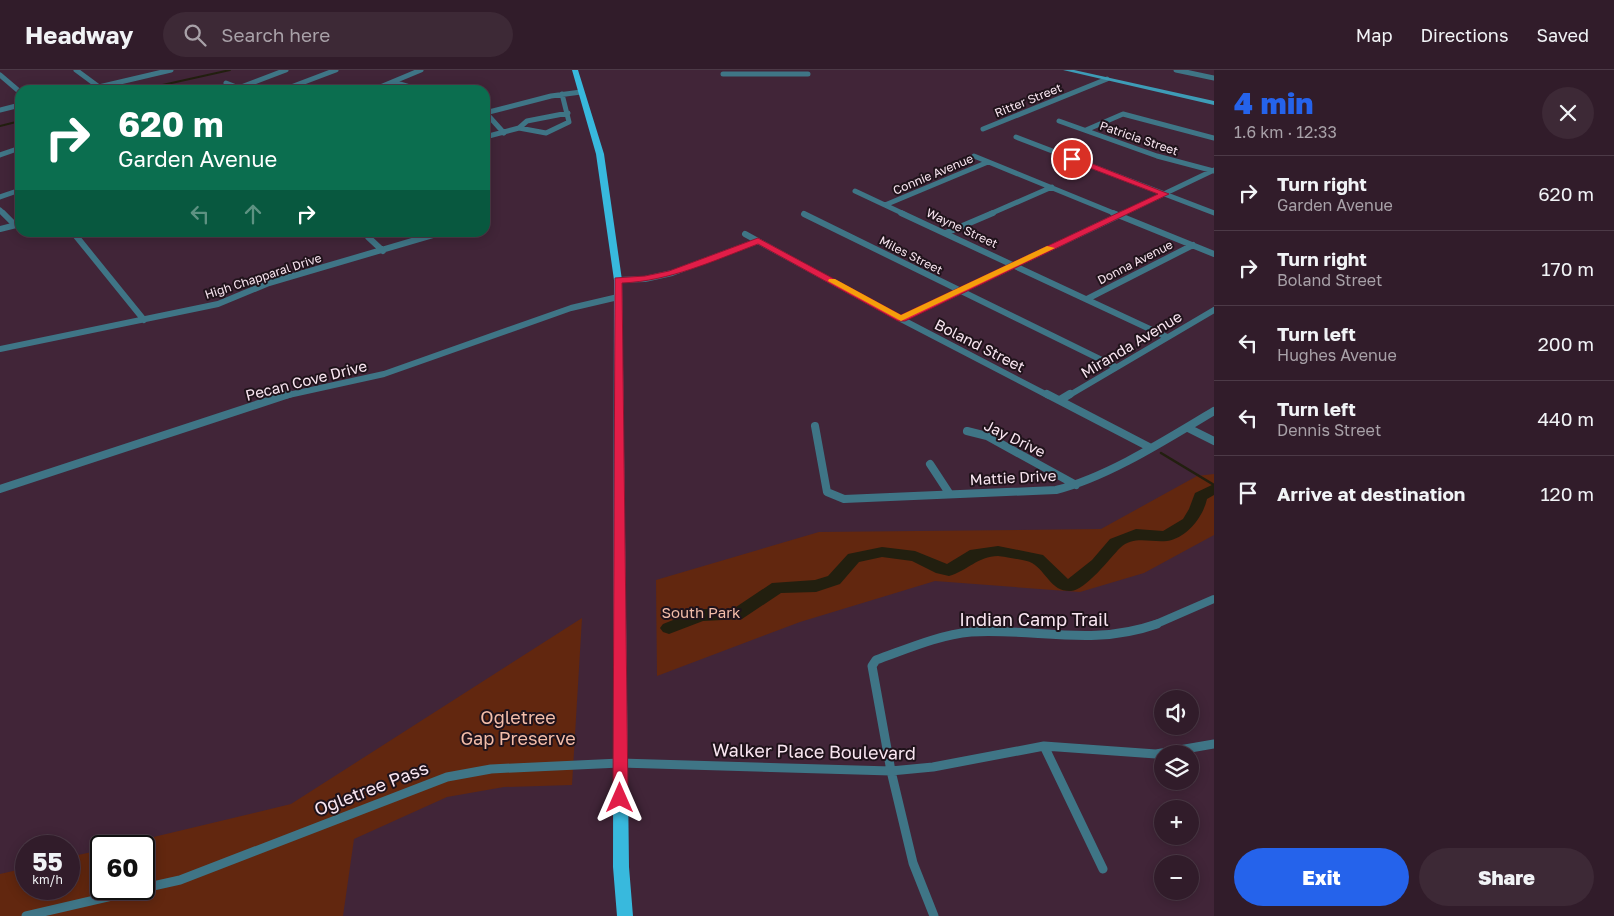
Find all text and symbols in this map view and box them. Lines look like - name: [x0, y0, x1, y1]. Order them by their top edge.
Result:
- search box: [163, 12, 513, 57]
- text: Headway: [25, 20, 133, 49]
- icon: search: [181, 21, 209, 49]
- text: Search here: [221, 23, 330, 46]
- text: Map: [1356, 24, 1392, 46]
- text: Directions: [1420, 24, 1508, 46]
- text: Saved: [1536, 24, 1589, 46]
- street label: Ritter Street: [992, 80, 1064, 120]
- text: 4 min: [1234, 85, 1313, 121]
- button: close: [1542, 87, 1594, 139]
- text: 620 m: [118, 103, 224, 145]
- icon: right: [35, 105, 100, 170]
- street label: Patricia Street: [1098, 118, 1180, 159]
- text: 1.6 km · 12:33: [1234, 122, 1337, 142]
- pin: [1051, 138, 1093, 180]
- text: Garden Avenue: [118, 145, 277, 172]
- icon: arrive: [1058, 145, 1086, 173]
- street label: Connie Avenue: [891, 150, 975, 198]
- text: Turn right: [1277, 172, 1367, 195]
- icon: right: [1234, 179, 1262, 207]
- text: 620 m: [1538, 182, 1594, 205]
- text: Garden Avenue: [1277, 195, 1393, 215]
- icon: left: [186, 200, 214, 228]
- icon: ahead: [239, 200, 267, 228]
- icon: right: [292, 200, 320, 228]
- street label: Wayne Street: [924, 205, 1000, 251]
- street label: Miles Street: [877, 233, 945, 277]
- street label: Donna Avenue: [1095, 237, 1175, 287]
- text: Turn right: [1277, 247, 1367, 270]
- street label: High Chapparal Drive: [203, 250, 323, 302]
- icon: right: [1234, 254, 1262, 282]
- text: 170 m: [1541, 257, 1594, 280]
- text: Boland Street: [1277, 270, 1383, 290]
- street label: Miranda Avenue: [1077, 307, 1185, 381]
- street label: Boland Street: [932, 315, 1028, 375]
- text: Turn left: [1277, 322, 1356, 345]
- icon: left: [1234, 329, 1262, 357]
- text: 200 m: [1538, 332, 1594, 355]
- text: Hughes Avenue: [1277, 345, 1397, 365]
- street label: Pecan Cove Drive: [243, 356, 369, 404]
- text: Turn left: [1277, 397, 1356, 420]
- icon: left: [1234, 404, 1262, 432]
- text: 440 m: [1537, 407, 1594, 430]
- street label: Jay Drive: [981, 415, 1049, 461]
- text: Dennis Street: [1277, 420, 1381, 440]
- street label: Mattie Drive: [969, 466, 1057, 488]
- icon: arrive: [1234, 479, 1262, 507]
- text: Arrive at destination: [1277, 482, 1465, 505]
- text: 120 m: [1540, 482, 1594, 505]
- park label: South Park: [661, 603, 741, 621]
- street label: Indian Camp Trail: [959, 608, 1109, 630]
- map controls: [1154, 690, 1199, 900]
- button: sound: [1154, 690, 1199, 735]
- park label: Ogletree Gap Preserve: [460, 706, 576, 749]
- street label: Walker Place Boulevard: [712, 738, 916, 764]
- button: layers: [1154, 745, 1199, 790]
- street label: Ogletree Pass: [311, 756, 431, 820]
- position arrow: [593, 771, 645, 823]
- button: +: [1154, 800, 1199, 845]
- speed limit sign: 60: [90, 835, 155, 900]
- text: 55: [32, 846, 63, 877]
- button: Exit: [1234, 848, 1409, 906]
- button: Share: [1419, 848, 1594, 906]
- button: −: [1154, 855, 1199, 900]
- text: km/h: [32, 872, 63, 887]

